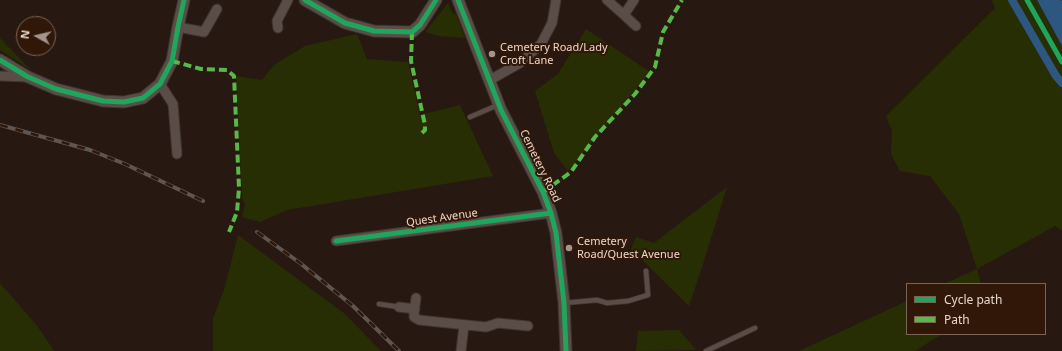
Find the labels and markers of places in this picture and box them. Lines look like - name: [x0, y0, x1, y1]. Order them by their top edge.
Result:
- place label: Cemetery Road/Lady Croft Lane: [500, 41, 608, 67]
- marker: Cemetery Road/Lady Croft Lane: [487, 49, 497, 59]
- place label: Cemetery Road/Quest Avenue: [577, 235, 680, 261]
- marker: Cemetery Road/Quest Avenue: [564, 243, 574, 253]

